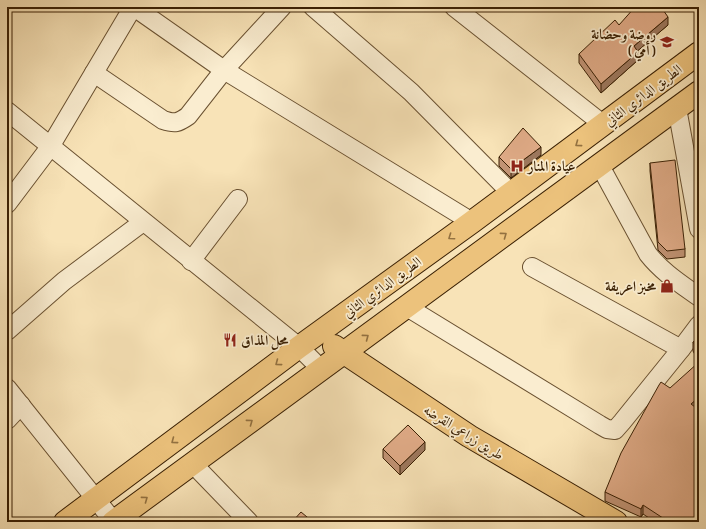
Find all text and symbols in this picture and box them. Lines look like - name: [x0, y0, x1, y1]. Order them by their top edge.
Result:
- place label: روضة وحضانة ( أمي ): [591, 25, 656, 62]
- school or university icon: روضة وحضانة ( أمي ): [659, 34, 675, 50]
- street label: الطريق الدائري الثاني: [601, 60, 687, 132]
- one-way arrow: [576, 139, 583, 146]
- place label: عيادة المنار: [526, 157, 576, 176]
- hospital icon: عيادة المنار: [509, 158, 525, 174]
- one-way arrow: [448, 232, 455, 240]
- one-way arrow: [500, 232, 507, 239]
- street label: الطريق الدائري الثاني: [339, 252, 427, 324]
- place label: مخبز اعريفة: [605, 277, 657, 296]
- shop icon: مخبز اعريفة: [659, 278, 675, 294]
- place label: محل المذاق: [241, 331, 289, 350]
- restaurant icon: محل المذاق: [222, 332, 238, 348]
- one-way arrow: [361, 335, 368, 342]
- one-way arrow: [275, 358, 282, 365]
- street label: طريق زراعي القرضه: [419, 400, 507, 466]
- one-way arrow: [245, 420, 252, 427]
- one-way arrow: [171, 436, 178, 443]
- one-way arrow: [140, 497, 147, 504]

